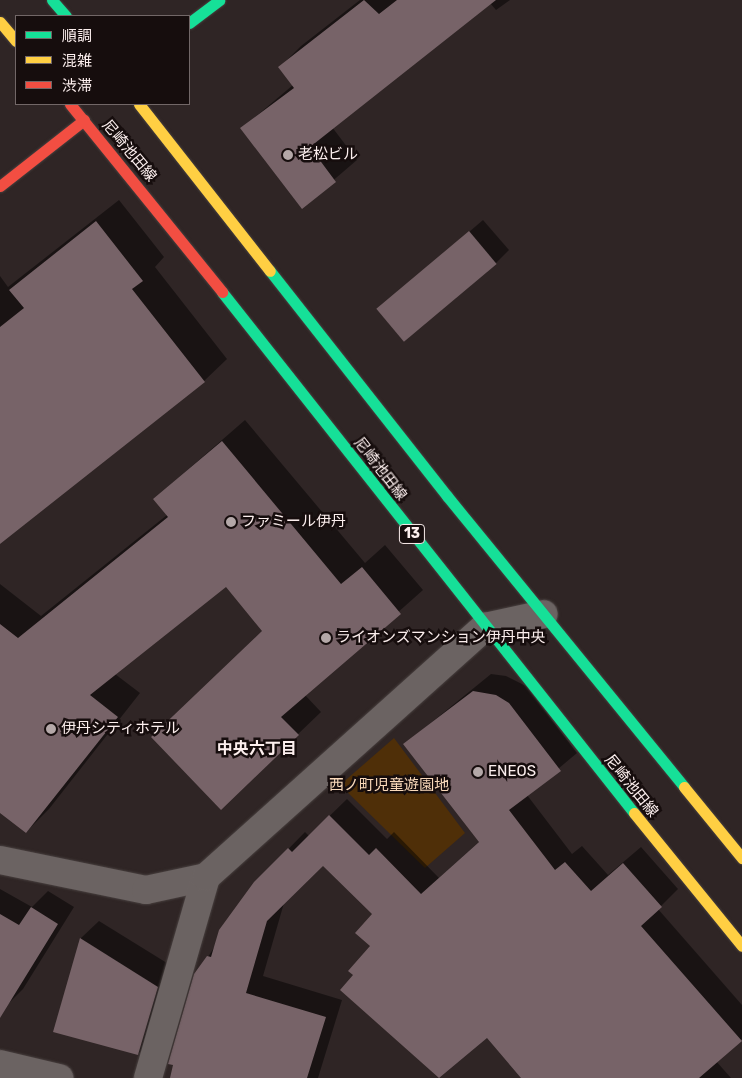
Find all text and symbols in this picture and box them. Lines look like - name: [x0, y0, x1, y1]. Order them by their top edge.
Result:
- legend: [15, 15, 190, 105]
- text: 順調: [62, 27, 92, 45]
- text: 混雑: [62, 52, 92, 70]
- text: 渋滞: [62, 77, 92, 95]
- street label: 尼崎池田線: [98, 116, 160, 186]
- place label: 老松ビル: [298, 146, 358, 164]
- marker: 老松ビル: [282, 149, 294, 161]
- street label: 尼崎池田線: [350, 434, 410, 504]
- place label: ファミール伊丹: [241, 513, 346, 531]
- marker: ファミール伊丹: [225, 516, 237, 528]
- road number: 13: [398, 522, 426, 546]
- place label: ライオンズマンション伊丹中央: [336, 629, 546, 647]
- marker: ライオンズマンション伊丹中央: [320, 632, 332, 644]
- place label: 伊丹シティホテル: [61, 720, 181, 738]
- marker: 伊丹シティホテル: [45, 723, 57, 735]
- district label: 中央六丁目: [217, 739, 297, 759]
- street label: 尼崎池田線: [600, 751, 662, 821]
- place label: ENEOS: [488, 763, 536, 781]
- marker: ENEOS: [472, 766, 484, 778]
- park label: 西ノ町児童遊園地: [329, 777, 449, 795]

